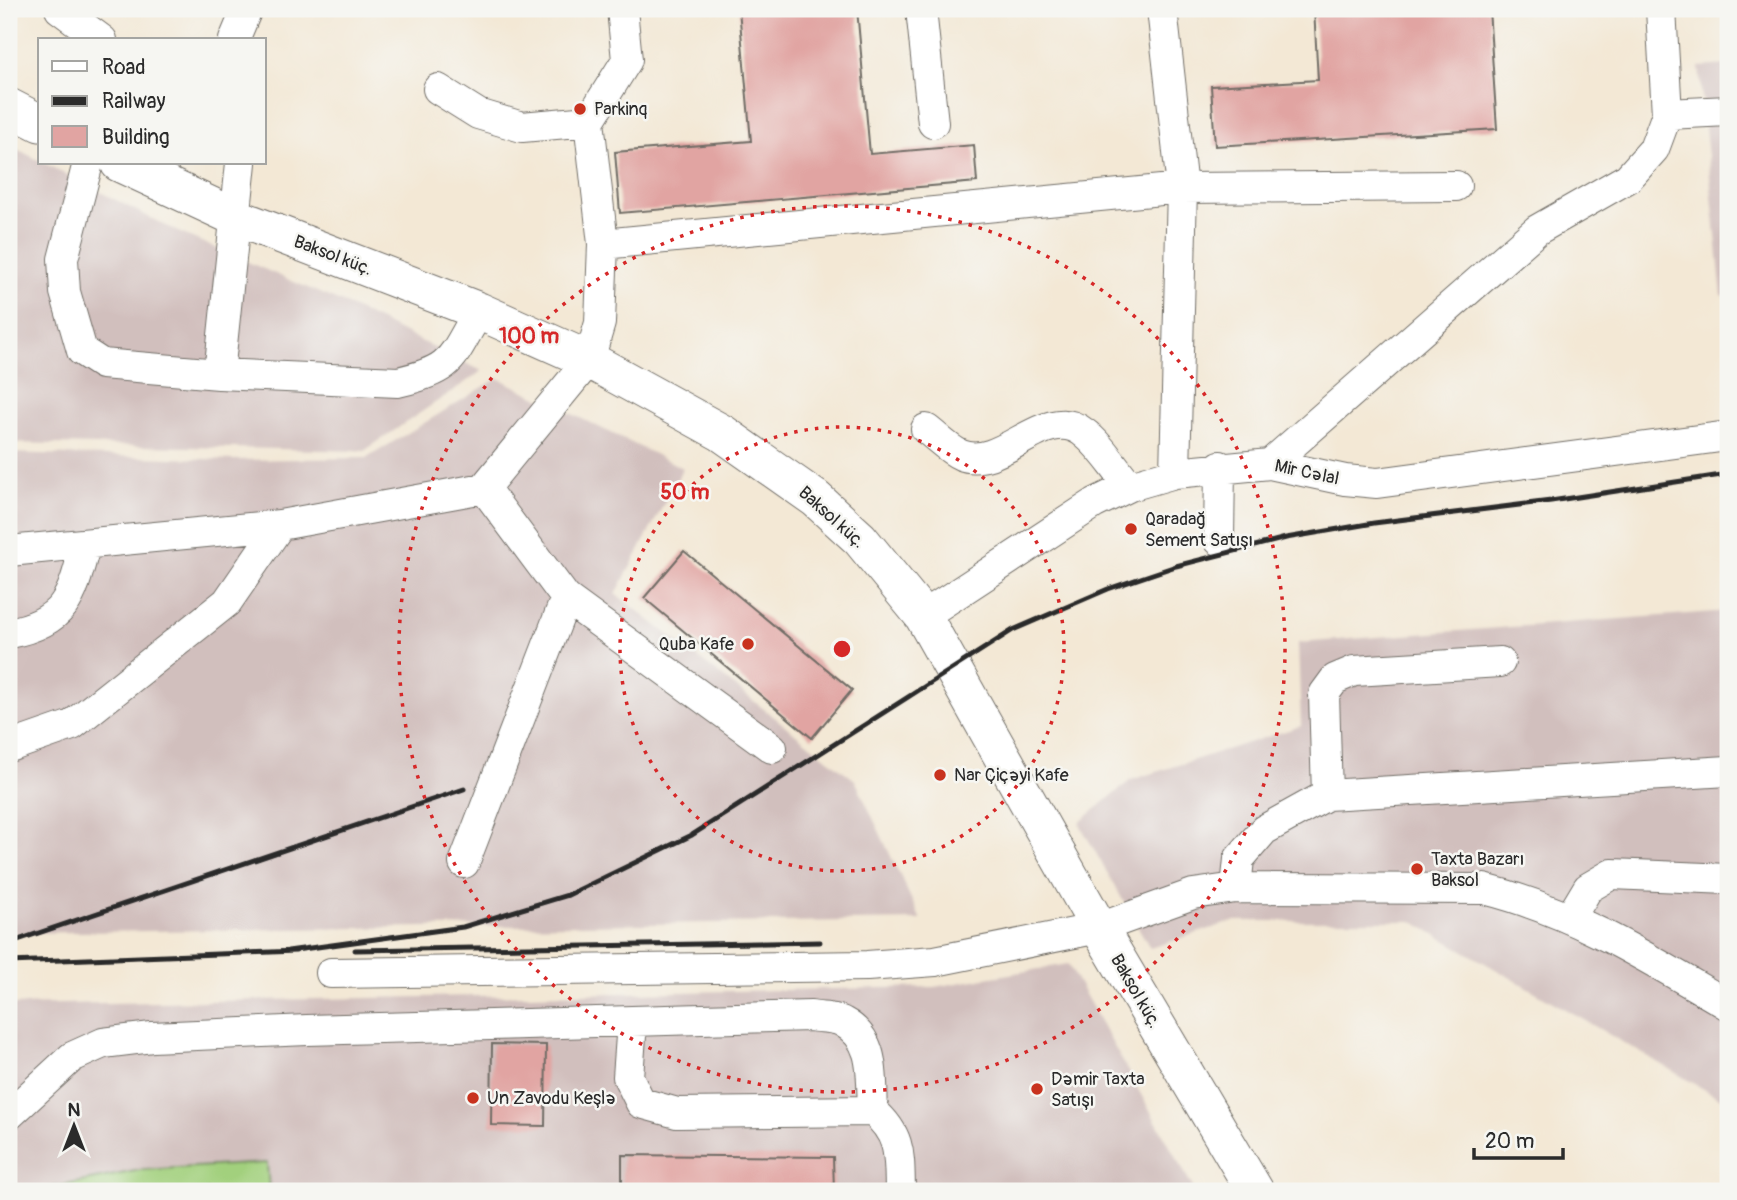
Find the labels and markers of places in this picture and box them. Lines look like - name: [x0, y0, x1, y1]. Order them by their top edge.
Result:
- place label: Parkinq: [594, 98, 648, 121]
- marker: Parkinq: [572, 101, 588, 117]
- place label: Qaradağ Sement Satışı: [1145, 508, 1253, 552]
- marker: Qaradağ Sement Satışı: [1123, 521, 1139, 537]
- place label: Quba Kafe: [659, 633, 734, 656]
- marker: Quba Kafe: [740, 636, 756, 652]
- centre of rings: [830, 637, 854, 661]
- place label: Nar Çiçəyi Kafe: [954, 764, 1069, 787]
- marker: Nar Çiçəyi Kafe: [932, 767, 948, 783]
- place label: Taxta Bazarı Baksol: [1431, 848, 1524, 892]
- marker: Taxta Bazarı Baksol: [1409, 861, 1425, 877]
- place label: Dəmir Taxta Satışı: [1051, 1068, 1145, 1112]
- marker: Dəmir Taxta Satışı: [1029, 1081, 1045, 1097]
- place label: Un Zavodu Keşlə: [487, 1087, 616, 1110]
- marker: Un Zavodu Keşlə: [465, 1090, 481, 1106]

